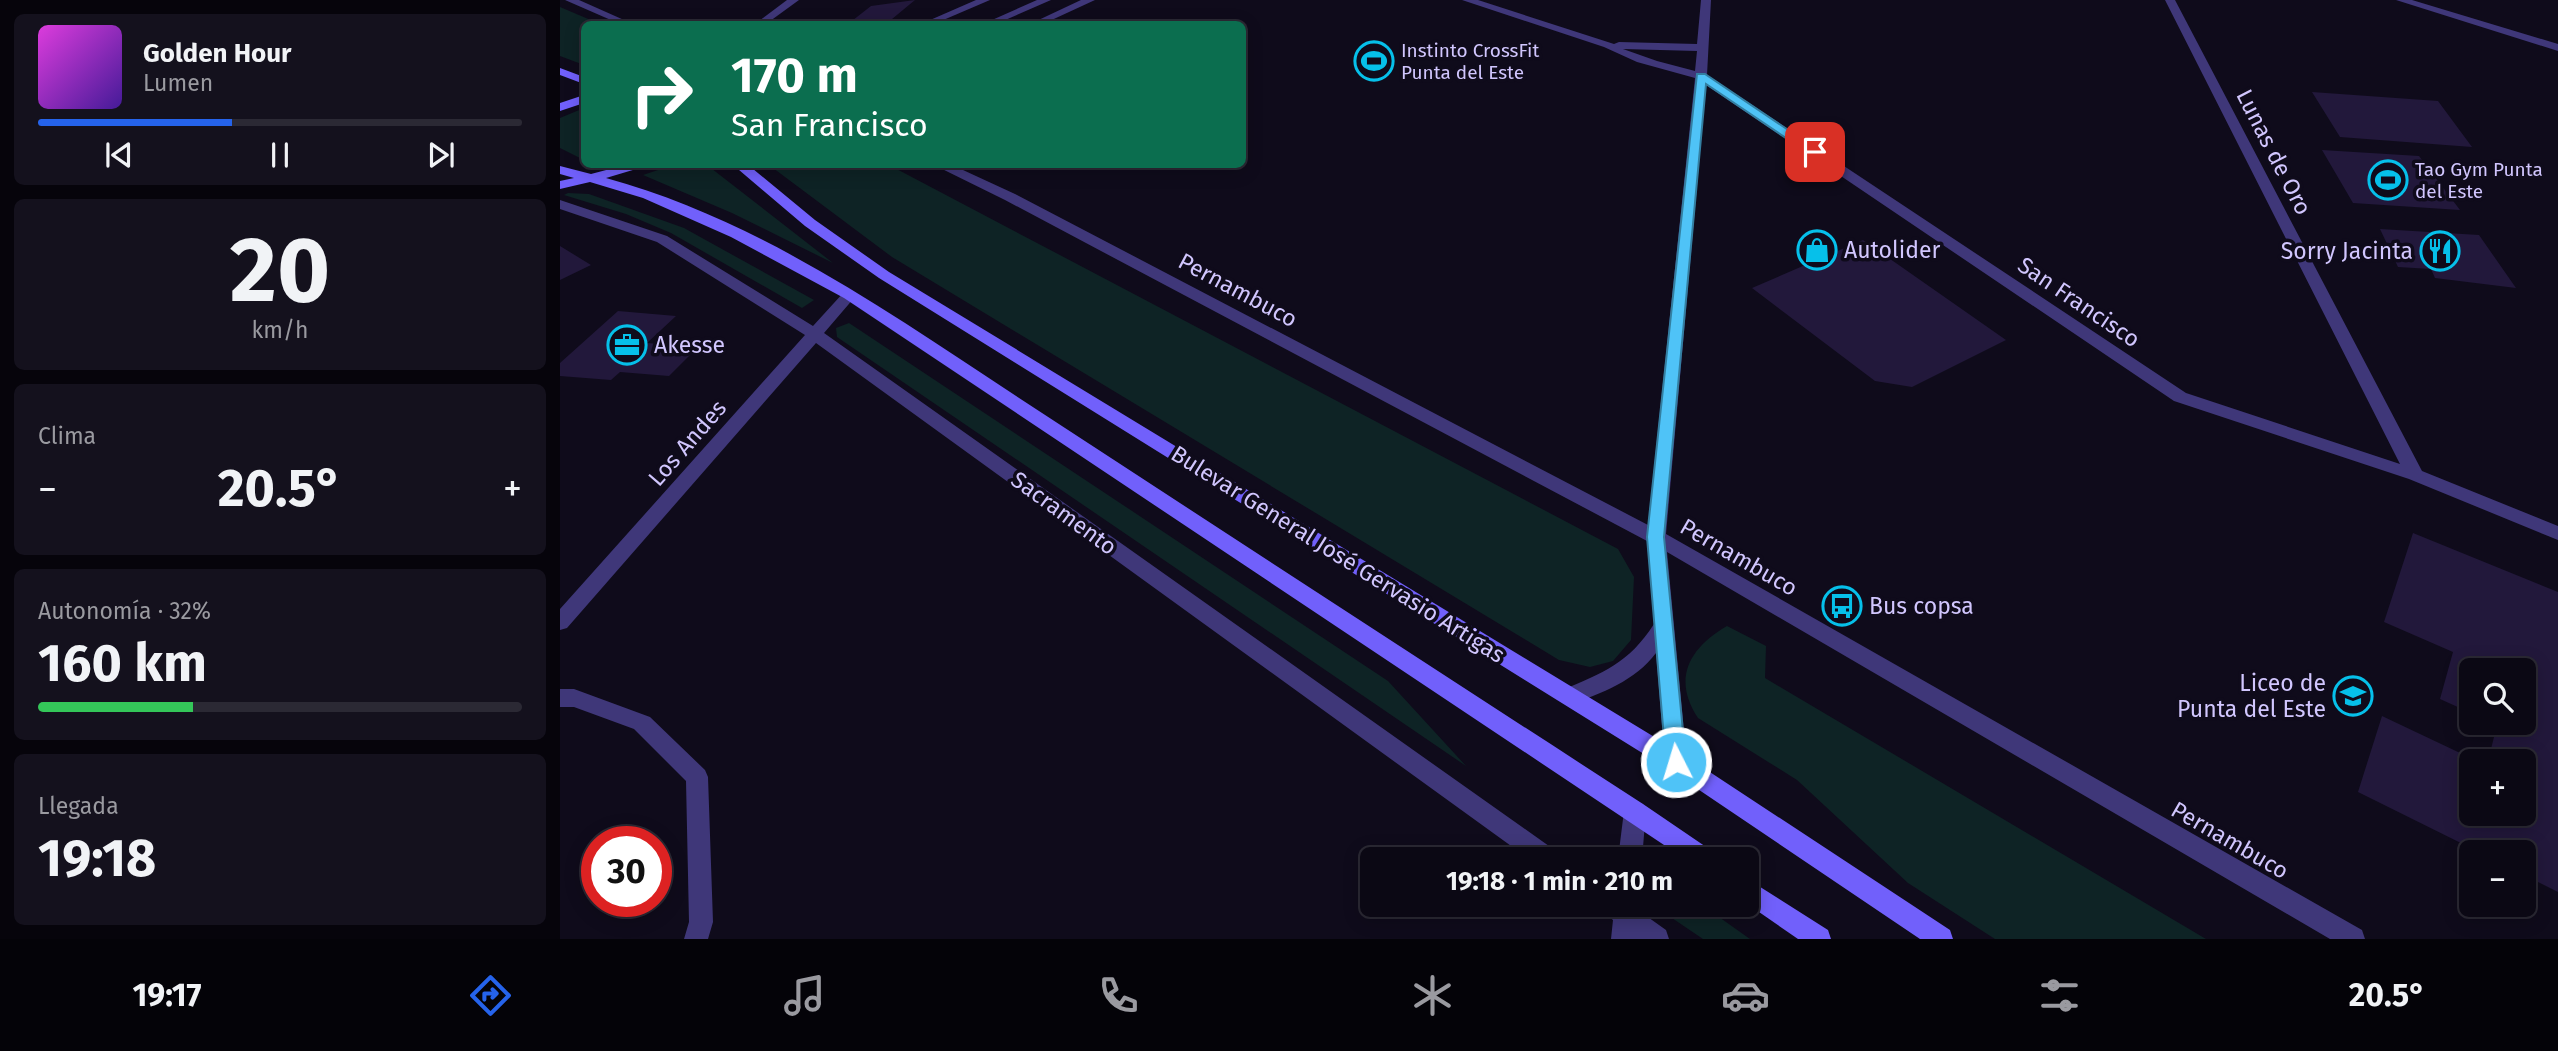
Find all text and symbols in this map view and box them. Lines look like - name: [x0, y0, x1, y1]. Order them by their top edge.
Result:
- text: Golden Hour: [143, 38, 291, 69]
- place label: Instinto CrossFit Punta del Este: [1401, 39, 1539, 84]
- sports icon: Instinto CrossFit Punta del Este: [1353, 40, 1395, 82]
- text: 170 m: [731, 46, 858, 105]
- icon: right: [616, 49, 707, 140]
- text: Lumen: [143, 69, 213, 97]
- street label: Lunas de Oro: [2230, 85, 2318, 219]
- text: San Francisco: [731, 106, 928, 144]
- pin: [1785, 122, 1845, 182]
- icon: arrive: [1796, 133, 1834, 171]
- icon: previous: [100, 136, 138, 174]
- icon: pause: [261, 136, 299, 174]
- icon: next: [422, 136, 460, 174]
- place label: Tao Gym Punta del Este: [2415, 158, 2543, 203]
- sports icon: Tao Gym Punta del Este: [2367, 159, 2409, 201]
- text: 20: [230, 216, 330, 325]
- shop icon: Autolider: [1796, 229, 1838, 271]
- restaurant icon: Sorry Jacinta: [2419, 230, 2461, 272]
- place label: Autolider: [1844, 236, 1940, 264]
- place label: Sorry Jacinta: [2281, 237, 2413, 265]
- street label: Pernambuco: [1174, 247, 1302, 333]
- street label: San Francisco: [2013, 251, 2145, 353]
- text: km/h: [252, 316, 308, 344]
- office icon: Akesse: [606, 324, 648, 366]
- place label: Akesse: [654, 331, 725, 359]
- street label: Los Andes: [642, 394, 732, 492]
- text: Clima: [38, 422, 96, 450]
- street label: Bulevar General José Gervasio Artigas: [1166, 439, 1510, 669]
- text: 20.5°: [218, 457, 342, 520]
- street label: Sacramento: [1006, 465, 1122, 561]
- text: −: [38, 466, 57, 512]
- text: +: [503, 466, 522, 512]
- street label: Pernambuco: [1675, 512, 1803, 602]
- bus stop icon: Bus copsa: [1821, 585, 1863, 627]
- place label: Bus copsa: [1869, 592, 1974, 620]
- text: Autonomía · 32%: [38, 597, 211, 625]
- text: 160 km: [38, 632, 207, 695]
- map controls: [2459, 658, 2536, 917]
- button: search: [2459, 658, 2536, 735]
- place label: Liceo de Punta del Este: [2177, 669, 2326, 723]
- school or university icon: Liceo de Punta del Este: [2332, 675, 2374, 717]
- position arrow: [1639, 725, 1713, 799]
- button: +: [2459, 749, 2536, 826]
- text: Llegada: [38, 792, 119, 820]
- street label: Pernambuco: [2166, 795, 2294, 885]
- speed limit sign: 30: [581, 826, 672, 917]
- text: 19:18: [38, 827, 156, 890]
- button: −: [2459, 840, 2536, 917]
- text: 19:18 · 1 min · 210 m: [1446, 866, 1673, 897]
- icon: directions: [466, 971, 515, 1020]
- icon: music: [780, 971, 829, 1020]
- icon: phone: [1094, 971, 1143, 1020]
- icon: climate: [1408, 971, 1457, 1020]
- icon: car: [1721, 971, 1770, 1020]
- icon: filters: [2035, 971, 2084, 1020]
- text: 19:17: [132, 976, 202, 1014]
- text: 20.5°: [2349, 976, 2426, 1014]

